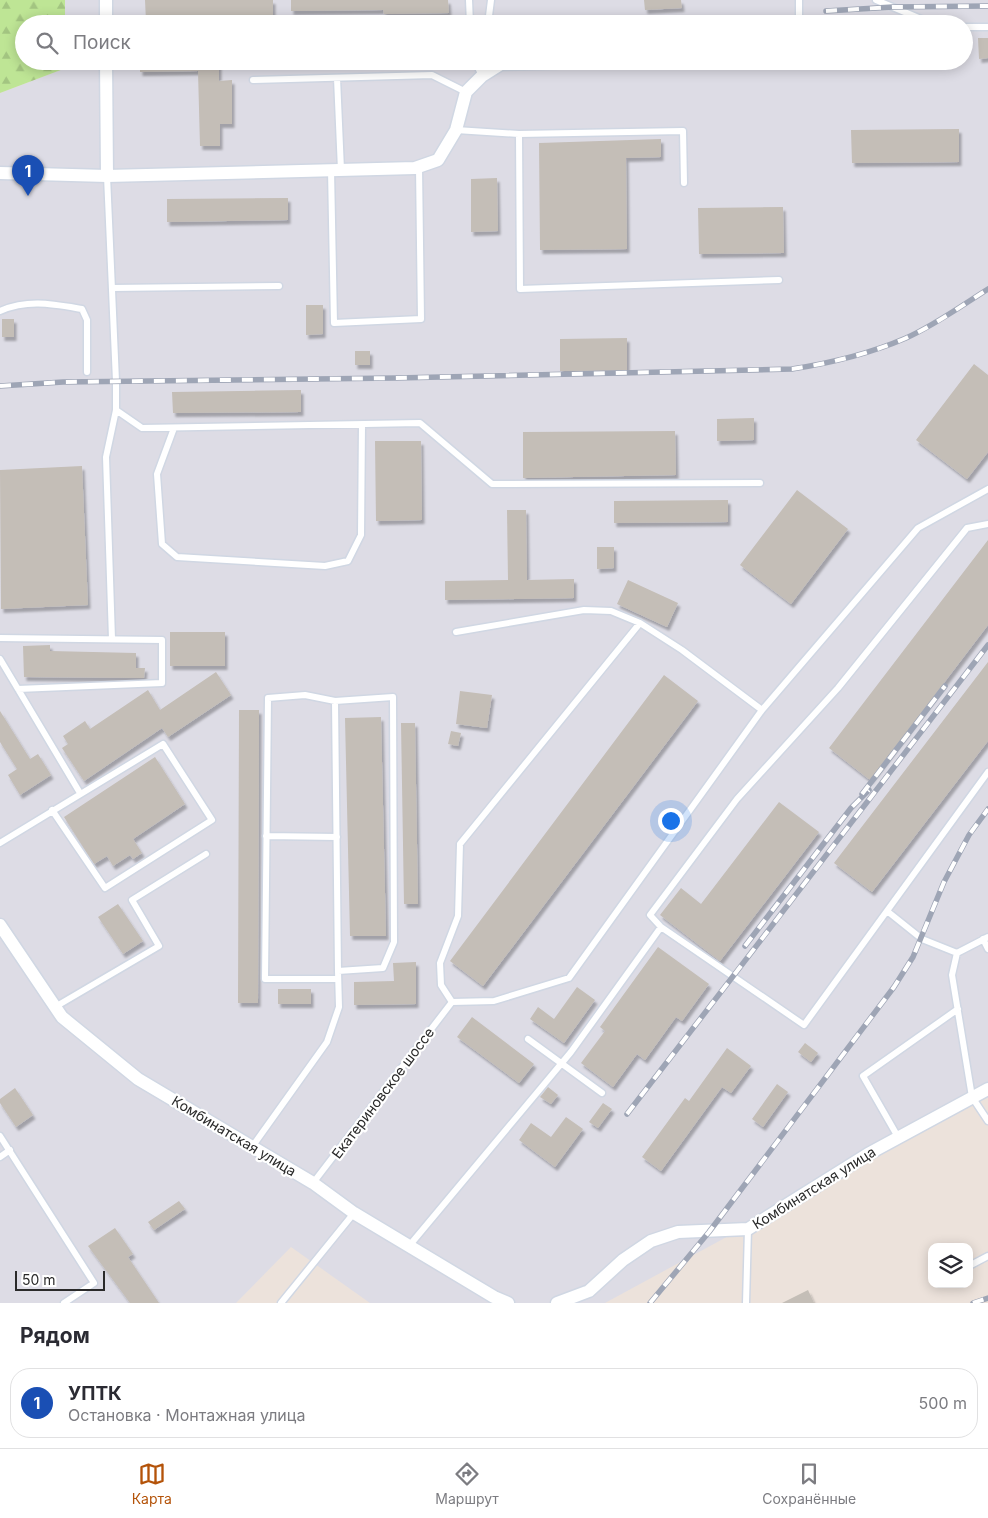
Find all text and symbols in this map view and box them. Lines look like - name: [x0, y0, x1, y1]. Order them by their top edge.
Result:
- search box: [15, 15, 973, 70]
- icon: search: [33, 29, 61, 57]
- text: Поиск: [73, 31, 131, 54]
- pin: 1: [12, 155, 44, 196]
- your location: [658, 808, 684, 834]
- street label: Екатериновское шоссе: [328, 1024, 437, 1162]
- street label: Комбинатская улица: [169, 1092, 299, 1179]
- street label: Комбинатская улица: [749, 1143, 878, 1232]
- map controls: [928, 1243, 973, 1288]
- button: layers: [928, 1243, 973, 1288]
- scale bar: [15, 1268, 105, 1291]
- text: 50 m: [22, 1271, 56, 1288]
- text: Рядом: [20, 1323, 90, 1348]
- text: УПТК: [68, 1382, 122, 1405]
- text: 1: [34, 1393, 40, 1413]
- text: 500 m: [919, 1393, 967, 1413]
- text: Остановка · Монтажная улица: [68, 1405, 305, 1425]
- tab: Карта: [132, 1460, 172, 1507]
- tab: Маршрут: [435, 1460, 499, 1507]
- tab: Сохранённые: [762, 1460, 856, 1507]

